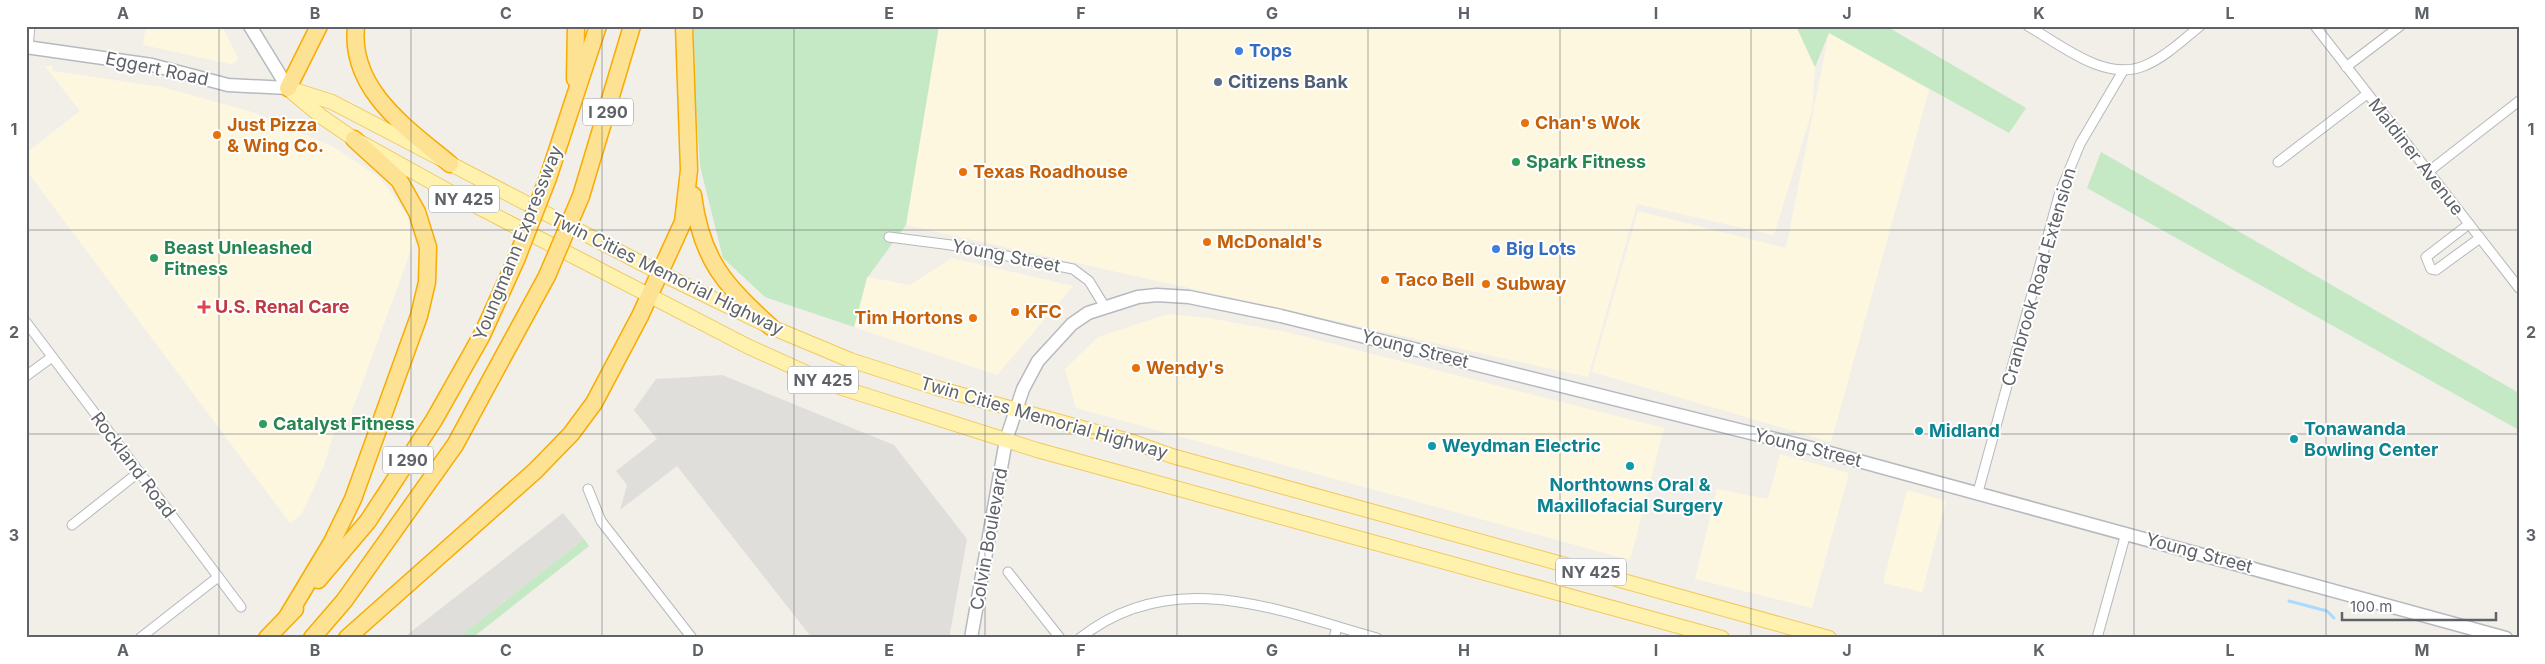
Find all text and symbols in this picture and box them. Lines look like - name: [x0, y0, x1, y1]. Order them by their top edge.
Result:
- text: A: [117, 3, 129, 23]
- text: B: [310, 3, 320, 23]
- text: C: [500, 3, 512, 23]
- text: D: [692, 3, 704, 23]
- text: E: [884, 3, 894, 23]
- text: F: [1076, 3, 1086, 23]
- text: G: [1266, 3, 1278, 23]
- text: H: [1458, 3, 1470, 23]
- text: I: [1654, 3, 1658, 23]
- text: J: [1842, 3, 1852, 23]
- text: K: [2033, 3, 2045, 23]
- text: L: [2225, 3, 2235, 23]
- text: M: [2415, 3, 2429, 23]
- place label: Tops: [1249, 40, 1292, 61]
- marker: Tops: [1233, 45, 1245, 57]
- street label: Eggert Road: [104, 47, 211, 90]
- place label: Citizens Bank: [1228, 71, 1348, 92]
- marker: Citizens Bank: [1212, 76, 1224, 88]
- street label: Maldiner Avenue: [2364, 94, 2468, 219]
- road number: I 290: [583, 98, 633, 125]
- place label: Chan's Wok: [1535, 112, 1641, 133]
- place label: Just Pizza & Wing Co.: [227, 114, 324, 156]
- marker: Chan's Wok: [1519, 117, 1531, 129]
- text: 1: [11, 119, 17, 139]
- text: 1: [2528, 119, 2534, 139]
- marker: Just Pizza & Wing Co.: [211, 129, 223, 141]
- street label: Youngmann Expressway: [469, 142, 566, 343]
- place label: Spark Fitness: [1526, 151, 1646, 172]
- marker: Spark Fitness: [1510, 156, 1522, 168]
- place label: Texas Roadhouse: [973, 161, 1128, 182]
- street label: Cranbrook Road Extension: [1997, 165, 2080, 389]
- marker: Texas Roadhouse: [957, 166, 969, 178]
- road number: NY 425: [429, 185, 499, 212]
- street label: Twin Cities Memorial Highway: [547, 208, 787, 339]
- place label: McDonald's: [1217, 231, 1322, 252]
- street label: Young Street: [950, 235, 1062, 276]
- marker: McDonald's: [1201, 236, 1213, 248]
- place label: Beast Unleashed Fitness: [164, 237, 312, 279]
- place label: Big Lots: [1506, 238, 1576, 259]
- marker: Big Lots: [1490, 243, 1502, 255]
- marker: Beast Unleashed Fitness: [148, 252, 160, 264]
- place label: Taco Bell: [1395, 269, 1474, 290]
- place label: Subway: [1496, 273, 1566, 294]
- marker: Taco Bell: [1379, 274, 1391, 286]
- marker: Subway: [1480, 278, 1492, 290]
- place label: U.S. Renal Care: [215, 296, 350, 317]
- marker: U.S. Renal Care: [197, 300, 211, 314]
- place label: KFC: [1025, 301, 1062, 322]
- marker: KFC: [1009, 306, 1021, 318]
- place label: Tim Hortons: [855, 307, 963, 328]
- marker: Tim Hortons: [967, 312, 979, 324]
- text: 2: [9, 322, 19, 342]
- text: 2: [2526, 322, 2536, 342]
- street label: Young Street: [1359, 325, 1471, 372]
- place label: Wendy's: [1146, 357, 1224, 378]
- marker: Wendy's: [1130, 362, 1142, 374]
- road number: NY 425: [788, 366, 858, 394]
- street label: Twin Cities Memorial Highway: [918, 372, 1170, 463]
- street label: Rockland Road: [87, 408, 180, 522]
- place label: Catalyst Fitness: [273, 413, 415, 434]
- marker: Catalyst Fitness: [257, 418, 269, 430]
- place label: Tonawanda Bowling Center: [2304, 418, 2438, 460]
- place label: Midland: [1929, 420, 2000, 441]
- street label: Young Street: [1752, 424, 1864, 471]
- marker: Midland: [1913, 425, 1925, 437]
- marker: Tonawanda Bowling Center: [2288, 433, 2300, 445]
- place label: Weydman Electric: [1442, 435, 1601, 456]
- marker: Weydman Electric: [1426, 440, 1438, 452]
- road number: I 290: [383, 446, 433, 474]
- marker: Northtowns Oral & Maxillofacial Surgery: [1624, 460, 1636, 472]
- street label: Colvin Boulevard: [966, 466, 1011, 612]
- place label: Northtowns Oral & Maxillofacial Surgery: [1537, 474, 1723, 516]
- text: 3: [9, 525, 19, 545]
- text: 3: [2526, 525, 2536, 545]
- street label: Young Street: [2143, 528, 2255, 577]
- road number: NY 425: [1556, 558, 1626, 586]
- scale bar: [2342, 589, 2496, 621]
- text: 100 m: [2350, 597, 2392, 616]
- text: A: [117, 640, 129, 660]
- text: B: [310, 640, 320, 660]
- text: C: [500, 640, 512, 660]
- text: D: [692, 640, 704, 660]
- text: E: [884, 640, 894, 660]
- text: F: [1076, 640, 1086, 660]
- text: G: [1266, 640, 1278, 660]
- text: H: [1458, 640, 1470, 660]
- text: I: [1654, 640, 1658, 660]
- text: J: [1842, 640, 1852, 660]
- text: K: [2033, 640, 2045, 660]
- text: L: [2225, 640, 2235, 660]
- text: M: [2415, 640, 2429, 660]

